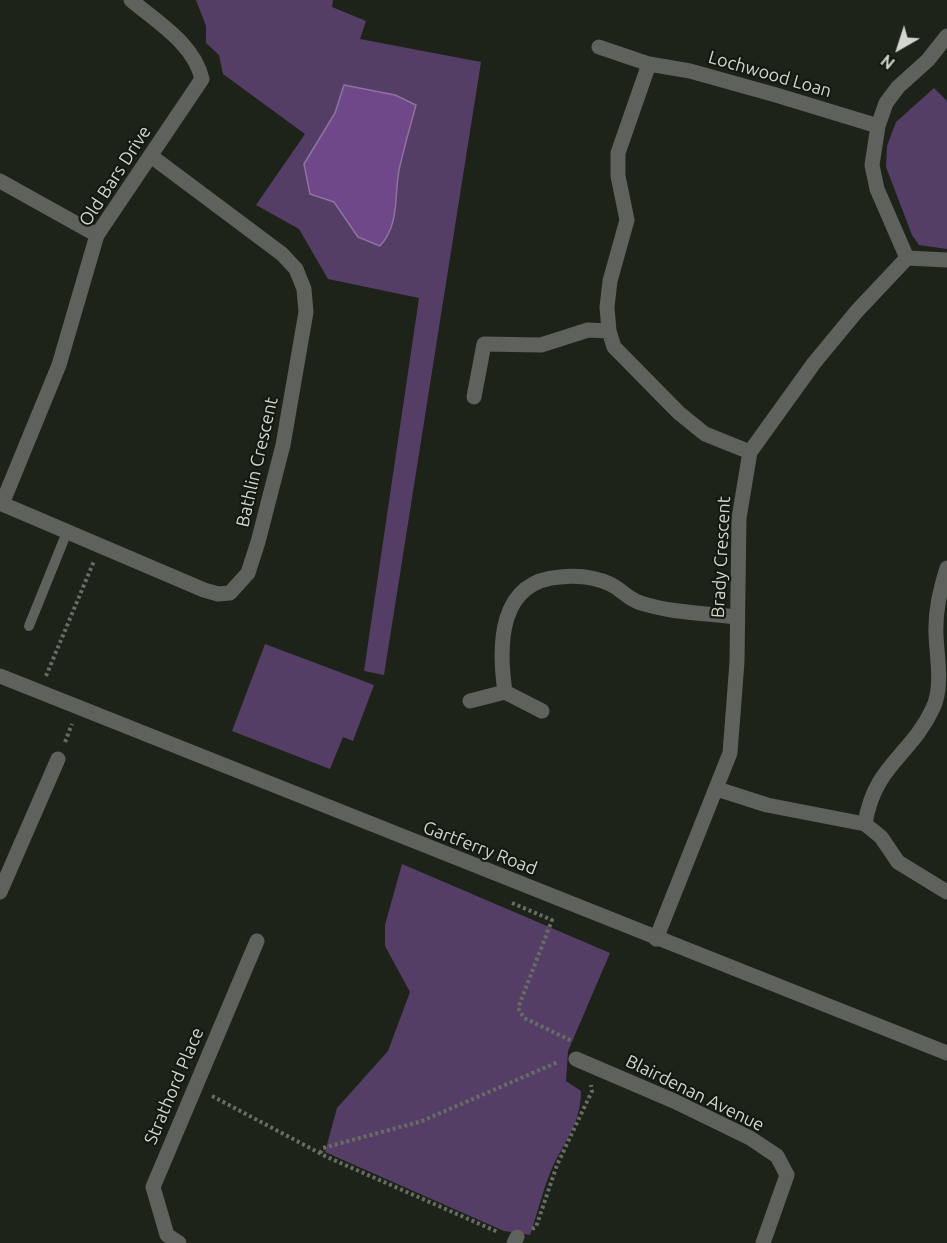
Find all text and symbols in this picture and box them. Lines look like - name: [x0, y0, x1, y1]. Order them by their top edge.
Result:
- north arrow: [869, 18, 929, 78]
- street label: Lochwood Loan: [706, 46, 834, 102]
- text: N: [877, 51, 898, 73]
- street label: Old Bars Drive: [75, 122, 155, 230]
- street label: Bathlin Crescent: [232, 395, 282, 529]
- street label: Brady Crescent: [707, 496, 735, 618]
- street label: Gartferry Road: [420, 816, 540, 880]
- street label: Strathord Place: [140, 1024, 208, 1148]
- street label: Blairdenan Avenue: [622, 1050, 768, 1136]

